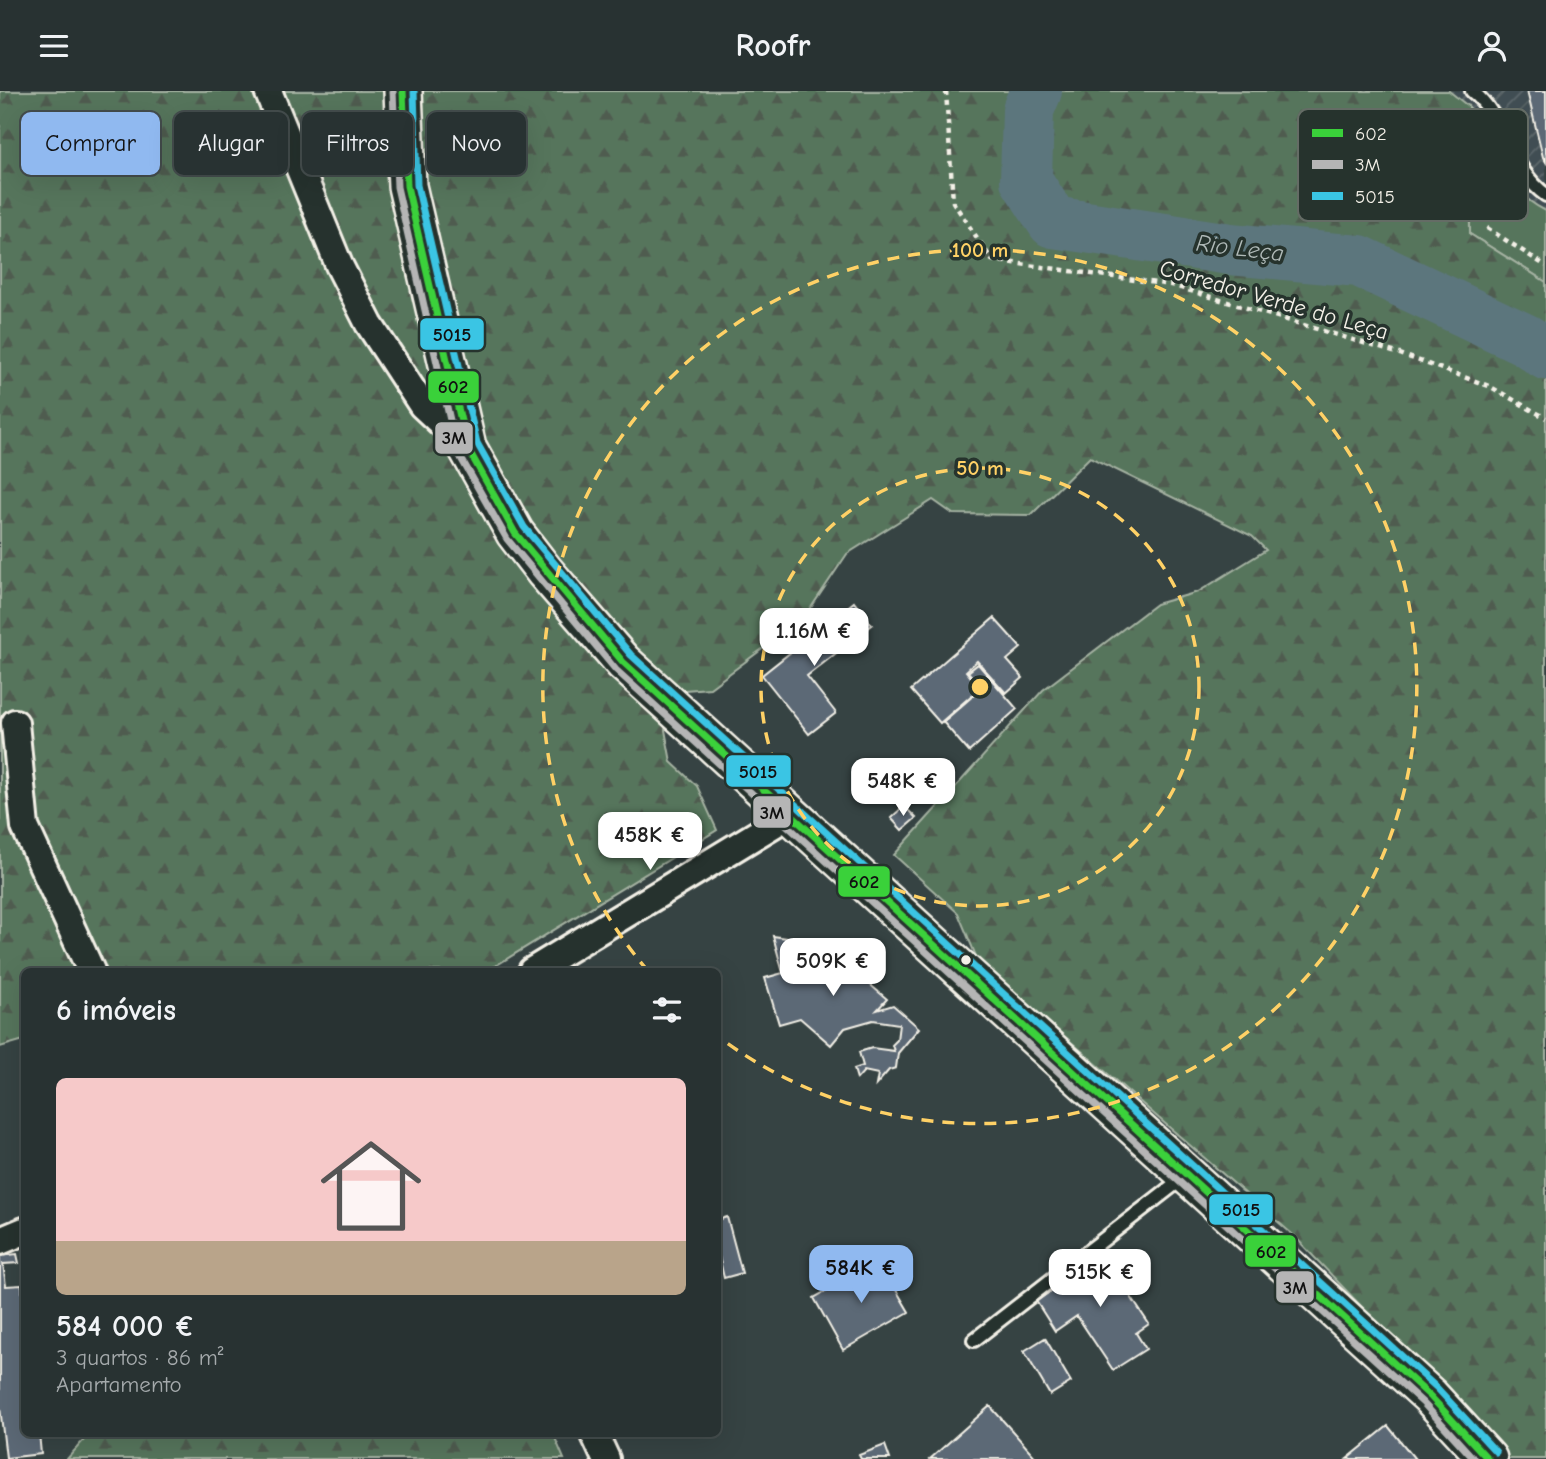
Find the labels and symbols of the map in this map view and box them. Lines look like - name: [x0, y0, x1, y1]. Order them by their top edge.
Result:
- legend: [1298, 109, 1528, 221]
- text: 602: [1355, 123, 1387, 145]
- text: 3M: [1355, 154, 1381, 176]
- text: 5015: [1355, 186, 1395, 208]
- water label: Rio Leça: [1194, 229, 1286, 267]
- text: 100 m: [952, 238, 1008, 262]
- street label: Corredor Verde do Leça: [1156, 254, 1392, 346]
- line badge: 5015: [419, 317, 485, 351]
- text: 5015: [433, 324, 471, 346]
- line badge: 602: [427, 370, 480, 404]
- text: 602: [438, 376, 468, 398]
- line badge: 3M: [434, 421, 474, 455]
- text: 3M: [442, 427, 466, 449]
- text: 50 m: [956, 456, 1004, 480]
- pin: 1.16M €: [749, 609, 879, 668]
- centre of rings: [968, 675, 992, 699]
- line badge: 5015: [725, 754, 792, 788]
- pin: 548K €: [846, 759, 960, 818]
- text: 5015: [739, 761, 777, 783]
- line badge: 3M: [752, 795, 792, 829]
- text: 3M: [760, 802, 784, 824]
- pin: 458K €: [593, 813, 707, 872]
- line badge: 602: [837, 865, 891, 898]
- text: 602: [849, 871, 879, 893]
- pin: 509K €: [776, 939, 890, 998]
- unlabelled marker: [959, 953, 973, 967]
- line badge: 5015: [1208, 1193, 1274, 1226]
- text: 5015: [1222, 1199, 1260, 1221]
- line badge: 602: [1244, 1234, 1297, 1268]
- text: 602: [1256, 1241, 1286, 1263]
- pin: 584K €: [804, 1245, 918, 1305]
- pin: 515K €: [1043, 1249, 1157, 1309]
- line badge: 3M: [1275, 1270, 1315, 1304]
- text: 3M: [1283, 1277, 1307, 1299]

